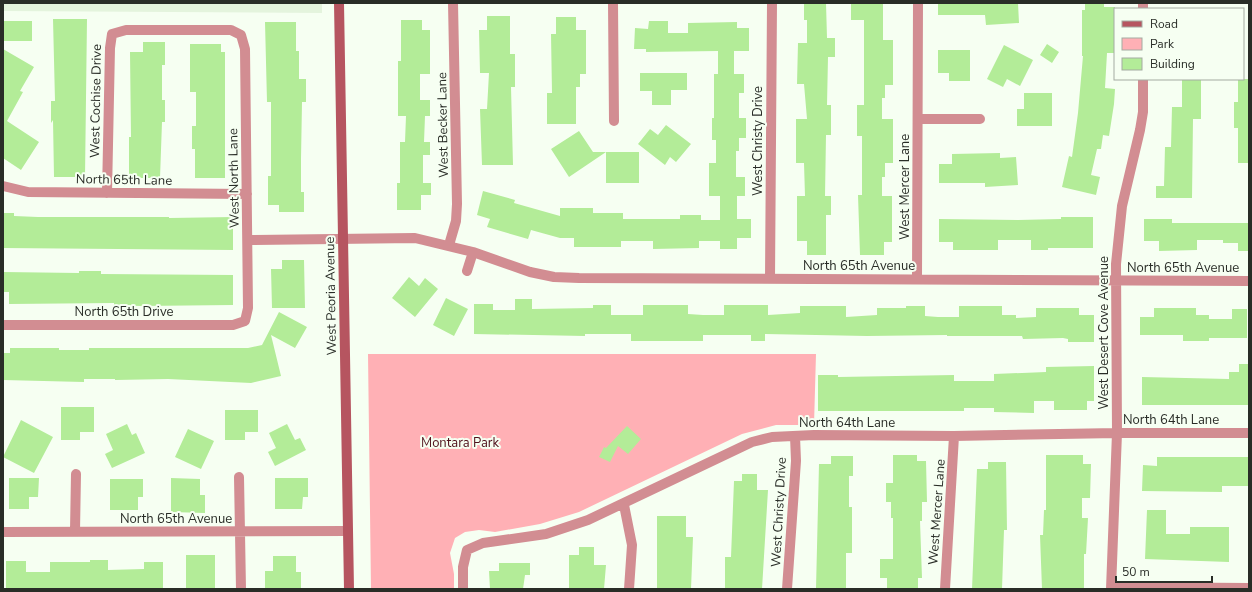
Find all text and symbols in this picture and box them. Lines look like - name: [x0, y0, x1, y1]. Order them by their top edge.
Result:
- legend: [1114, 8, 1244, 80]
- text: Road: [1150, 16, 1178, 32]
- text: Park: [1150, 36, 1175, 52]
- street label: West Cochise Drive: [86, 44, 106, 158]
- text: Building: [1150, 56, 1195, 72]
- street label: West Becker Lane: [433, 72, 453, 178]
- street label: West Christy Drive: [749, 86, 767, 196]
- street label: West North Lane: [224, 128, 244, 228]
- street label: West Mercer Lane: [896, 134, 914, 240]
- street label: North 65th Lane: [76, 170, 172, 190]
- street label: West Peoria Avenue: [321, 236, 341, 356]
- street label: West Desert Cove Avenue: [1095, 256, 1113, 410]
- street label: North 65th Avenue: [803, 257, 915, 275]
- street label: North 65th Avenue: [1127, 259, 1239, 277]
- street label: North 65th Drive: [75, 303, 173, 321]
- street label: North 64th Lane: [1123, 411, 1219, 429]
- street label: North 64th Lane: [799, 414, 895, 432]
- park label: Montara Park: [421, 434, 499, 452]
- street label: West Christy Drive: [767, 457, 791, 567]
- street label: West Mercer Lane: [924, 458, 950, 566]
- street label: North 65th Avenue: [120, 510, 232, 528]
- scale bar: [1116, 558, 1212, 584]
- text: 50 m: [1122, 564, 1150, 580]

